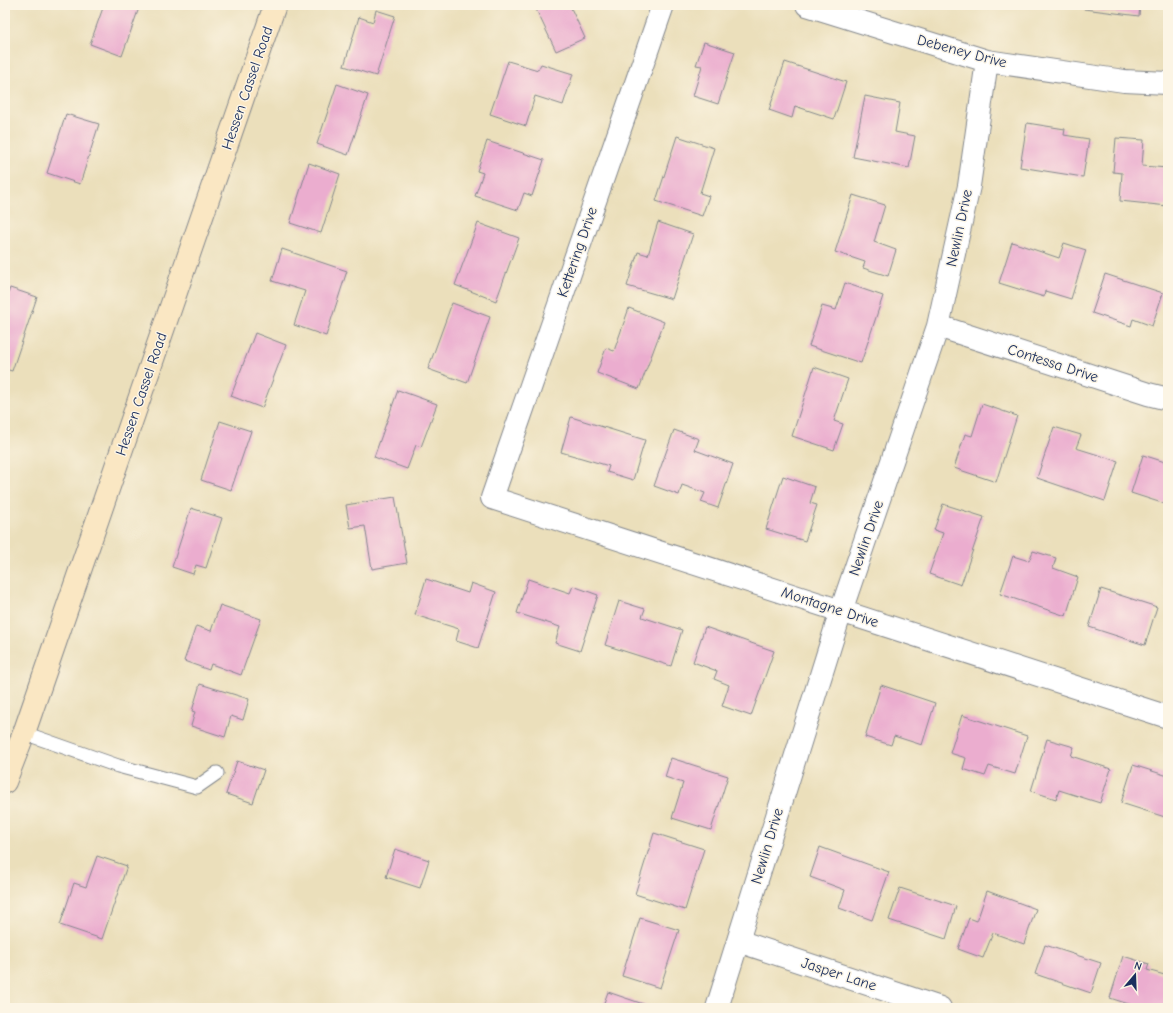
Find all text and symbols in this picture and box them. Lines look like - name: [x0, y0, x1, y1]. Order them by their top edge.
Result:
- street label: Hessen Cassel Road: [217, 24, 277, 152]
- street label: Debeney Drive: [915, 30, 1009, 72]
- street label: Newlin Drive: [942, 187, 976, 268]
- street label: Kettering Drive: [553, 204, 601, 300]
- street label: Hessen Cassel Road: [111, 330, 171, 458]
- street label: Contessa Drive: [1005, 340, 1101, 386]
- street label: Newlin Drive: [845, 497, 887, 578]
- street label: Montagne Drive: [779, 583, 881, 631]
- street label: Newlin Drive: [747, 805, 787, 886]
- street label: Jasper Lane: [799, 953, 879, 995]
- north arrow: [1115, 955, 1155, 995]
- text: N: [1133, 959, 1144, 973]

